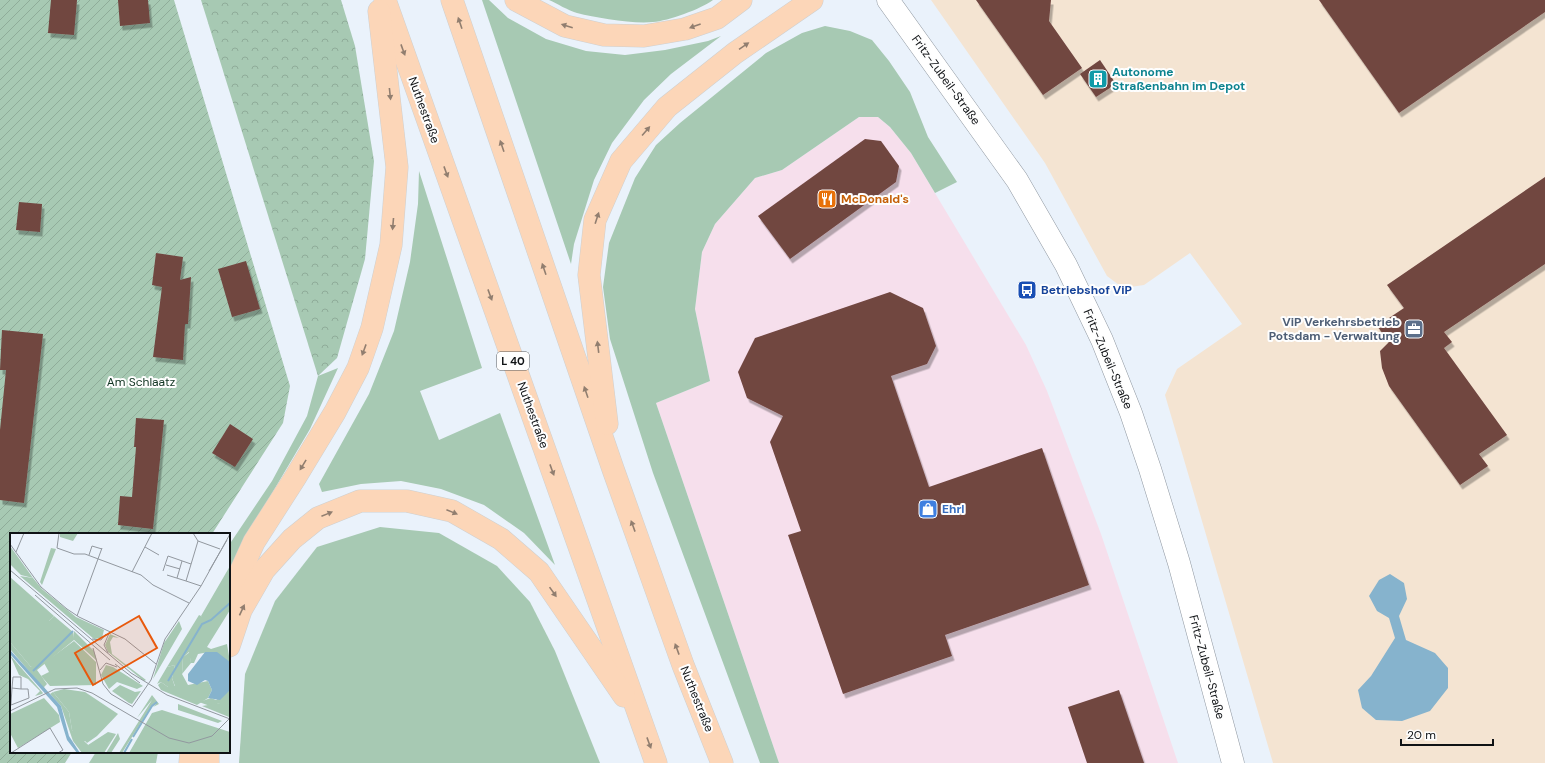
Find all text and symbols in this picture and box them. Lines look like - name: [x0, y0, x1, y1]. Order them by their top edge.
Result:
- one-way arrow: [457, 17, 463, 29]
- one-way arrow: [561, 23, 573, 29]
- one-way arrow: [688, 23, 700, 29]
- street label: Fritz-Zubeil-Straße: [908, 32, 984, 128]
- one-way arrow: [739, 42, 749, 50]
- one-way arrow: [400, 44, 406, 56]
- place label: Autonome Straßenbahn im Depot: [1112, 64, 1245, 94]
- building icon: Autonome Straßenbahn im Depot: [1087, 68, 1109, 90]
- street label: Nuthestraße: [405, 75, 443, 146]
- one-way arrow: [387, 88, 393, 100]
- one-way arrow: [642, 126, 651, 136]
- one-way arrow: [499, 140, 505, 152]
- one-way arrow: [444, 167, 450, 179]
- restaurant icon: McDonald's: [816, 188, 838, 210]
- place label: McDonald's: [841, 191, 909, 207]
- one-way arrow: [594, 212, 600, 224]
- one-way arrow: [389, 218, 396, 230]
- one-way arrow: [541, 263, 547, 275]
- bus stop icon: Betriebshof ViP: [1016, 279, 1038, 301]
- place label: Betriebshof ViP: [1041, 282, 1132, 298]
- one-way arrow: [487, 289, 493, 301]
- street label: Fritz-Zubeil-Straße: [1080, 306, 1136, 412]
- place label: ViP Verkehrsbetrieb Potsdam - Verwaltung: [1269, 314, 1400, 344]
- office icon: ViP Verkehrsbetrieb Potsdam - Verwaltung: [1403, 318, 1425, 340]
- one-way arrow: [594, 341, 601, 353]
- one-way arrow: [361, 344, 367, 356]
- road number: L 40: [497, 352, 529, 370]
- park label: Am Schlaatz: [107, 374, 175, 390]
- street label: Nuthestraße: [514, 380, 552, 451]
- one-way arrow: [583, 386, 589, 398]
- one-way arrow: [300, 459, 307, 471]
- one-way arrow: [550, 465, 556, 477]
- shop icon: Ehrl: [917, 498, 939, 520]
- place label: Ehrl: [942, 501, 965, 517]
- one-way arrow: [447, 510, 459, 516]
- one-way arrow: [321, 511, 333, 517]
- one-way arrow: [630, 520, 636, 532]
- inset map: [10, 533, 230, 753]
- one-way arrow: [549, 586, 557, 597]
- one-way arrow: [239, 604, 245, 615]
- street label: Fritz-Zubeil-Straße: [1185, 613, 1229, 721]
- one-way arrow: [674, 642, 680, 654]
- street label: Nuthestraße: [677, 664, 718, 734]
- scale bar: [1401, 721, 1493, 747]
- text: 20 m: [1407, 727, 1436, 743]
- one-way arrow: [646, 737, 652, 749]

